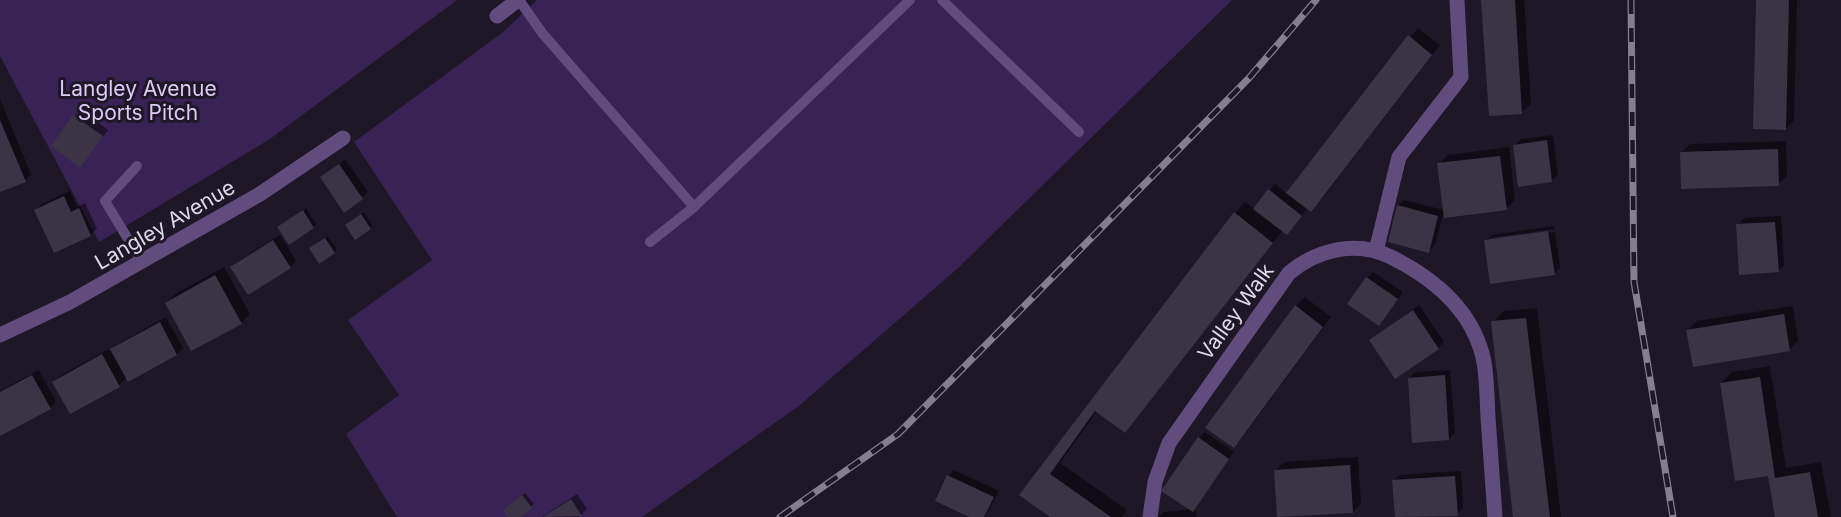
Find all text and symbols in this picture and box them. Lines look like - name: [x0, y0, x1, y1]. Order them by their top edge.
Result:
- park label: Langley Avenue Sports Pitch: [59, 76, 217, 125]
- street label: Langley Avenue: [90, 174, 239, 275]
- street label: Valley Walk: [1192, 258, 1279, 365]

